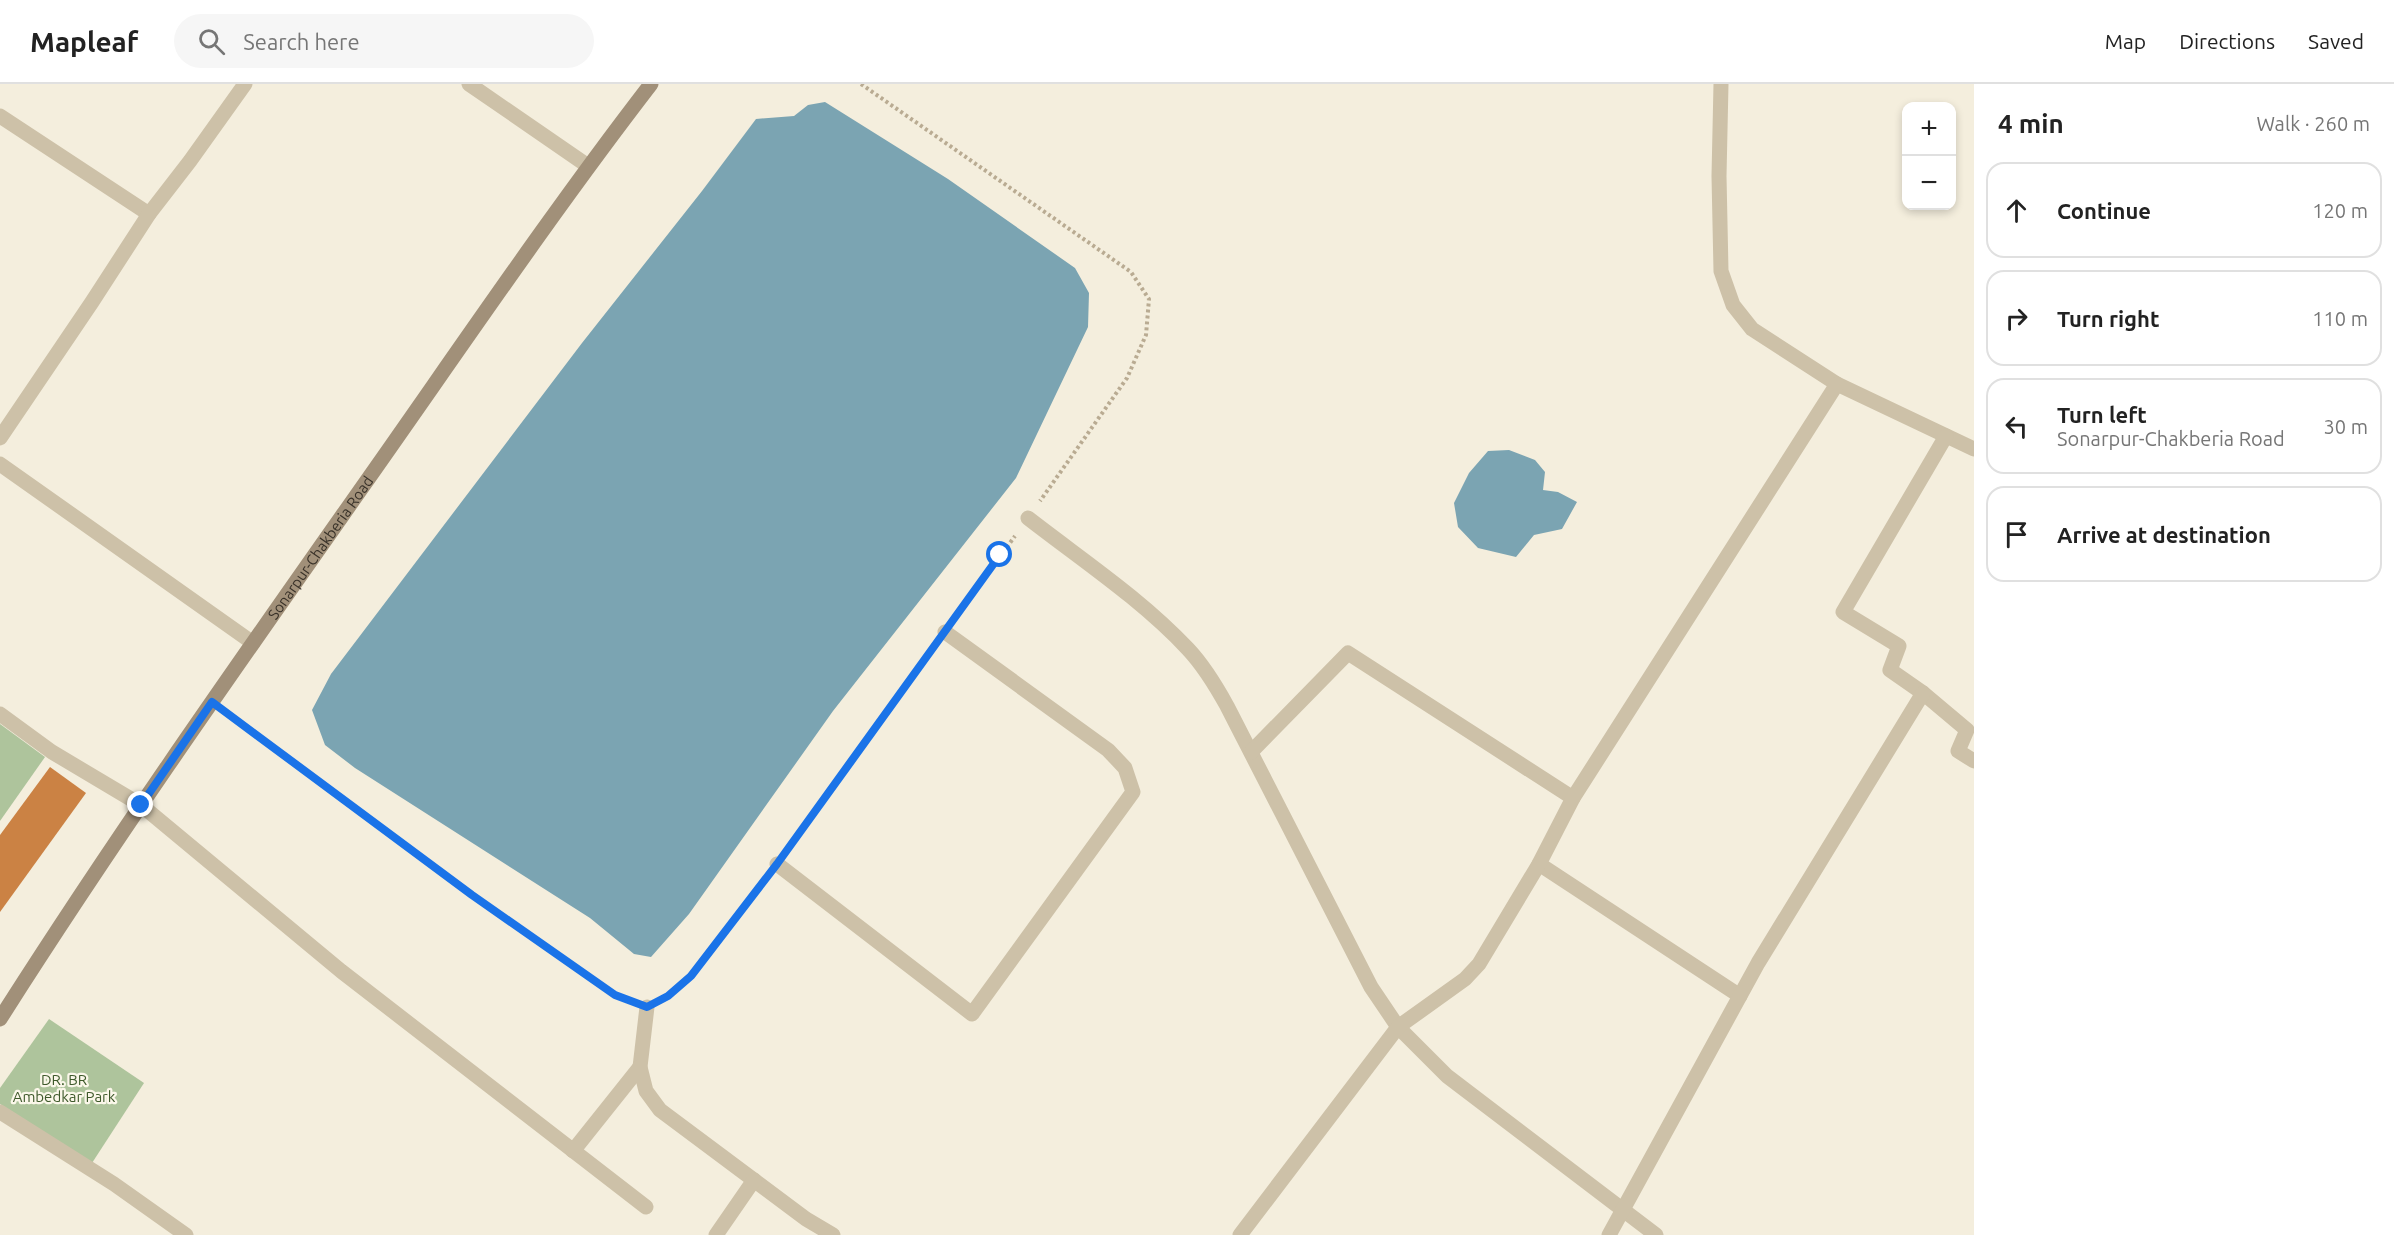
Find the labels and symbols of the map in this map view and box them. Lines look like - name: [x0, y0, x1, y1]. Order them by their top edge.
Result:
- street label: Sonarpur-Chakberia Road: [264, 472, 376, 622]
- route start: [986, 541, 1012, 567]
- route end: [127, 791, 153, 817]
- park label: DR. BR Ambedkar Park: [13, 1071, 116, 1105]

